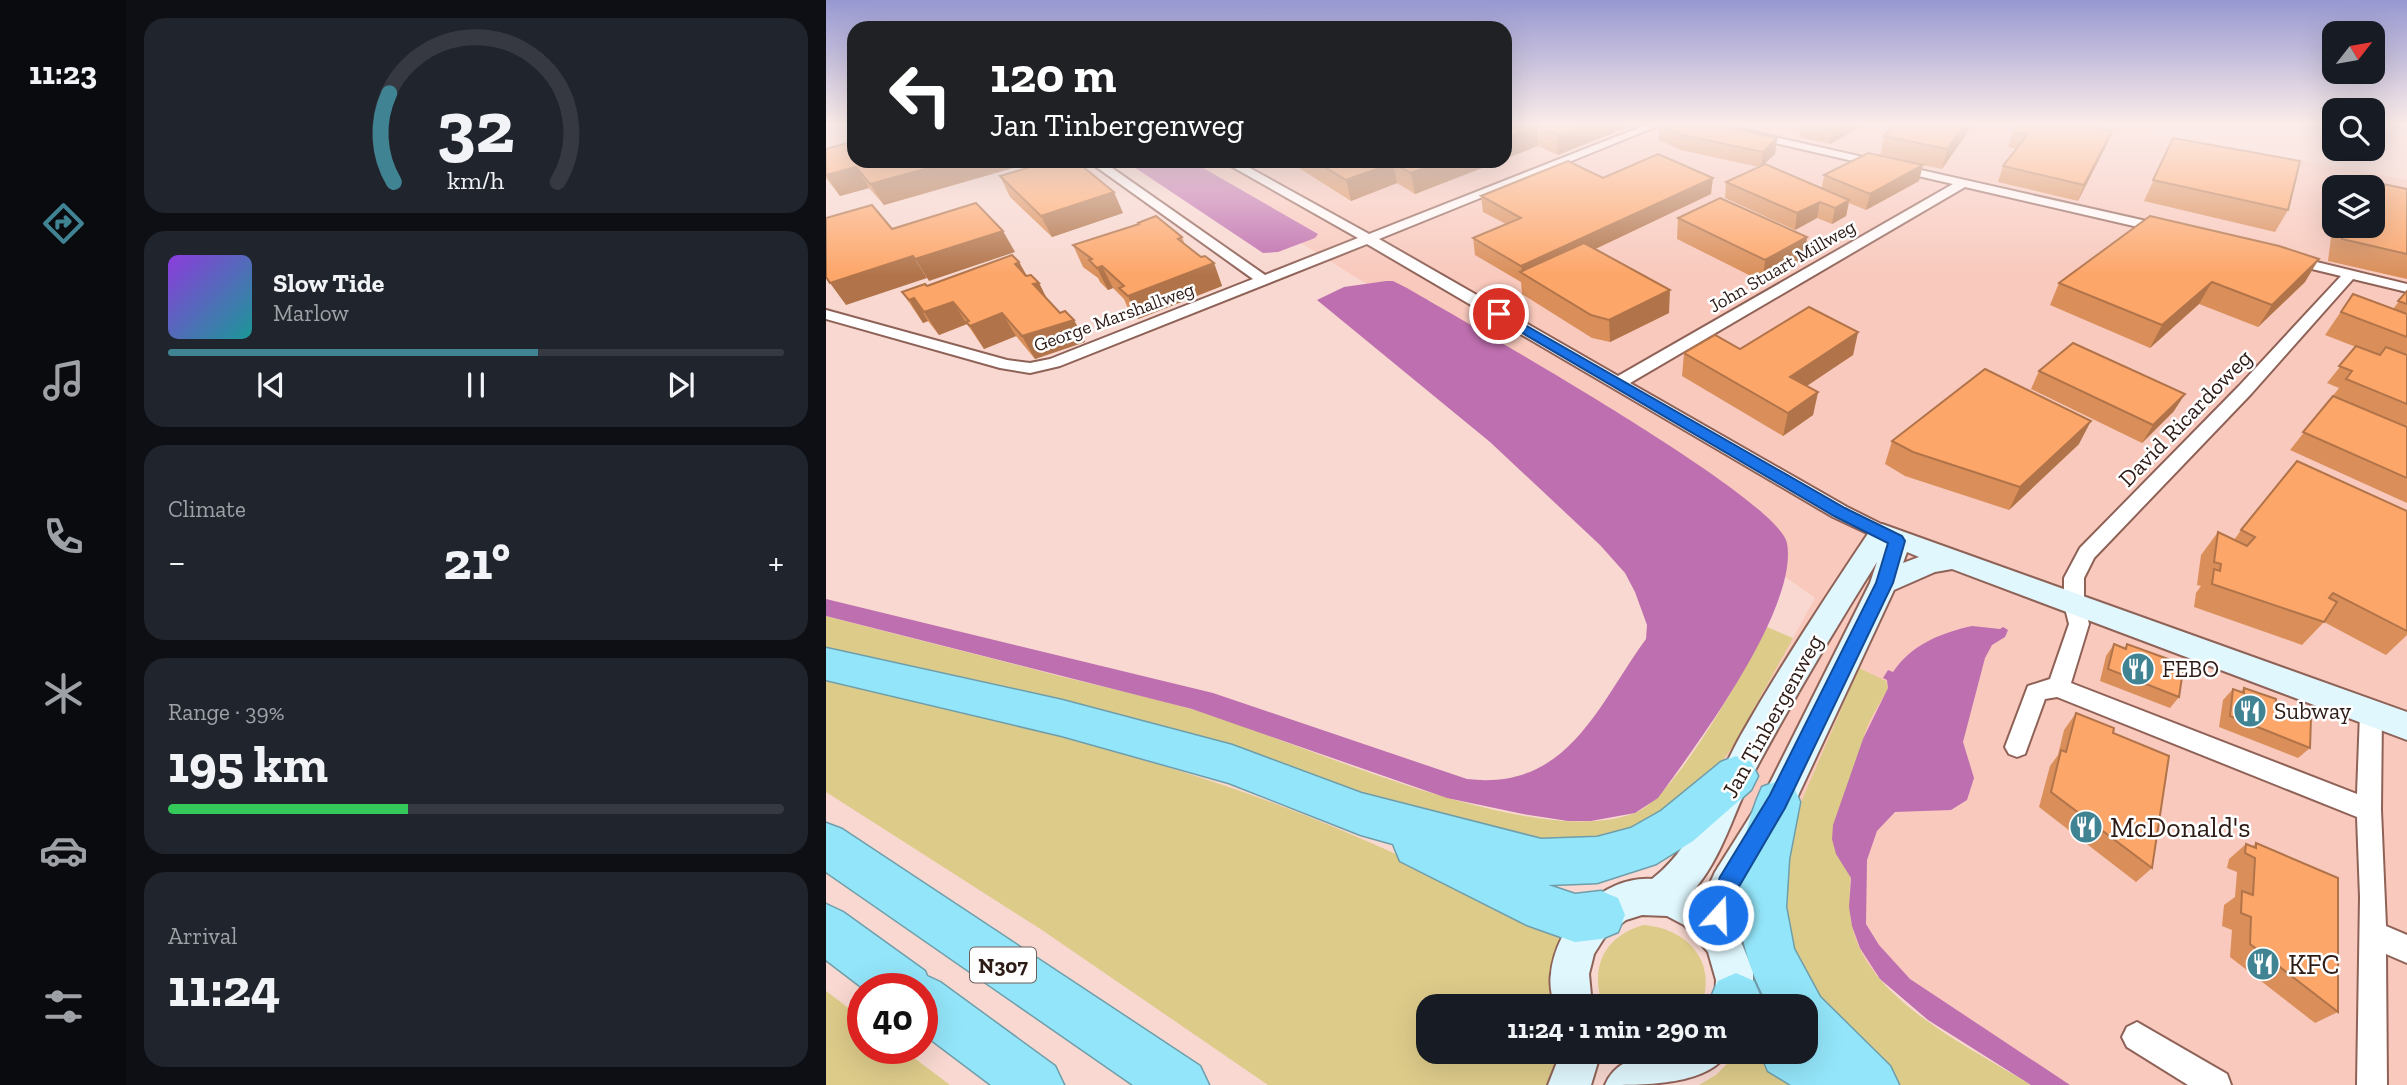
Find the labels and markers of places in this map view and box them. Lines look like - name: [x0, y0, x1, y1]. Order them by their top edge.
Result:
- pin: [1469, 284, 1529, 344]
- restaurant icon: FEBO: [2119, 650, 2157, 688]
- place label: FEBO: [2162, 655, 2219, 683]
- restaurant icon: Subway: [2231, 692, 2269, 730]
- place label: Subway: [2274, 697, 2352, 725]
- restaurant icon: McDonald's: [2067, 808, 2105, 846]
- place label: McDonald's: [2110, 811, 2250, 844]
- restaurant icon: KFC: [2244, 945, 2282, 983]
- place label: KFC: [2288, 948, 2340, 981]

